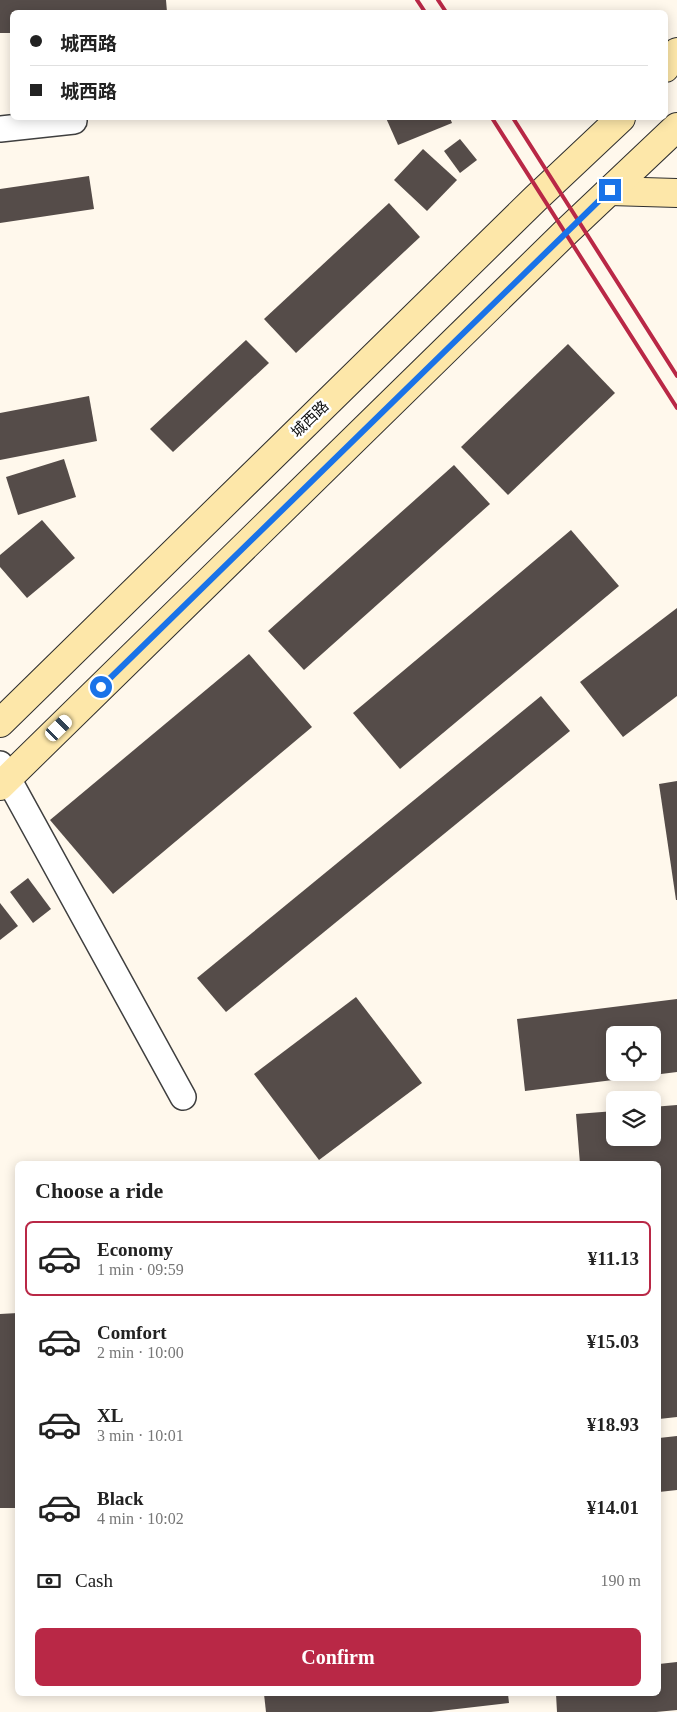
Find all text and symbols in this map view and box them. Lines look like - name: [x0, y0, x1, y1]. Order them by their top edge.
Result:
- text: 城西路: [60, 33, 117, 54]
- text: 城西路: [60, 81, 117, 102]
- route end: [599, 179, 621, 201]
- street label: 城西路: [288, 398, 332, 440]
- route start: [90, 676, 112, 698]
- car: [42, 712, 75, 744]
- map controls: [606, 1026, 661, 1146]
- button: locate: [606, 1026, 661, 1081]
- button: layers: [606, 1091, 661, 1146]
- text: Choose a ride: [35, 1178, 163, 1203]
- icon: car: [37, 1236, 82, 1281]
- text: Economy: [97, 1239, 173, 1260]
- text: ¥11.13: [588, 1248, 639, 1269]
- text: 1 min · 09:59: [97, 1261, 184, 1278]
- icon: car: [37, 1319, 82, 1364]
- text: Comfort: [97, 1322, 167, 1343]
- text: ¥15.03: [587, 1331, 639, 1352]
- text: 2 min · 10:00: [97, 1344, 184, 1361]
- icon: car: [37, 1402, 82, 1447]
- text: XL: [97, 1405, 123, 1426]
- text: ¥18.93: [587, 1414, 639, 1435]
- text: 3 min · 10:01: [97, 1427, 184, 1444]
- icon: car: [37, 1485, 82, 1530]
- text: Black: [97, 1488, 143, 1509]
- text: ¥14.01: [587, 1497, 639, 1518]
- text: 4 min · 10:02: [97, 1510, 184, 1527]
- icon: cash: [35, 1567, 63, 1595]
- text: Cash: [75, 1570, 113, 1591]
- text: 190 m: [601, 1572, 641, 1589]
- button: Confirm: [35, 1628, 641, 1686]

